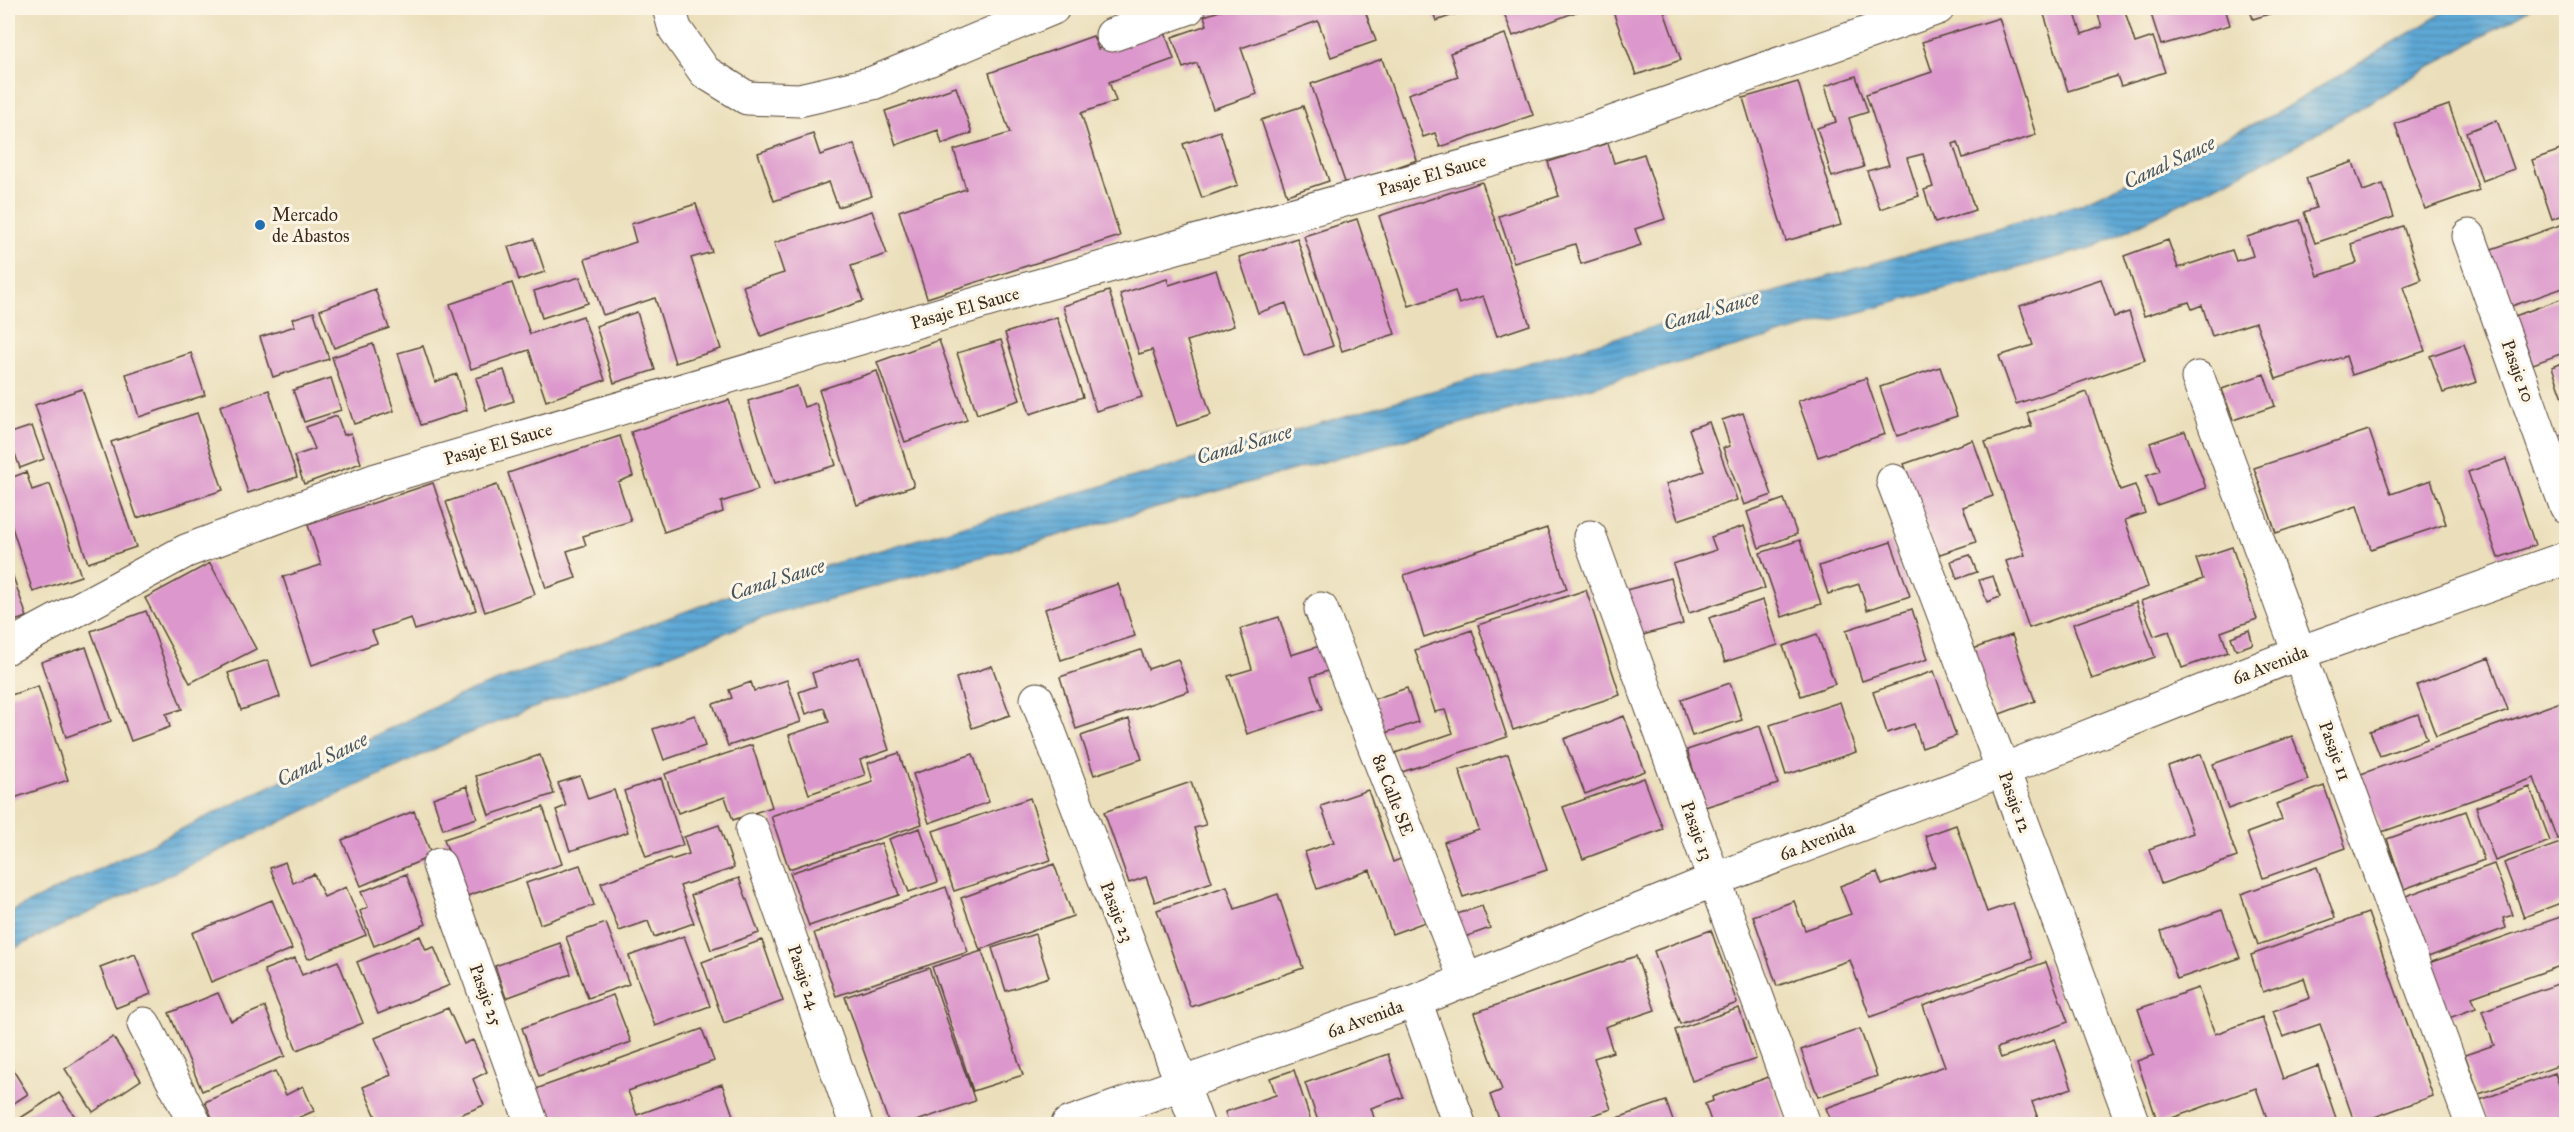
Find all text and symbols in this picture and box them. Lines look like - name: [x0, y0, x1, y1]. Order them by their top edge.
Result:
- water label: Canal Sauce: [2119, 130, 2219, 194]
- street label: Pasaje El Sauce: [1375, 149, 1489, 201]
- place label: Mercado de Abastos: [272, 204, 350, 247]
- marker: Mercado de Abastos: [253, 218, 267, 232]
- street label: Pasaje El Sauce: [908, 282, 1022, 334]
- water label: Canal Sauce: [1661, 285, 1762, 335]
- street label: Pasaje 10: [2497, 337, 2539, 405]
- street label: Pasaje El Sauce: [441, 418, 555, 470]
- water label: Canal Sauce: [1194, 419, 1295, 469]
- water label: Canal Sauce: [727, 553, 828, 605]
- street label: 6a Avenida: [2229, 640, 2311, 689]
- street label: Pasaje 11: [2314, 718, 2356, 784]
- water label: Canal Sauce: [273, 726, 372, 791]
- street label: 8a Calle SE: [1367, 751, 1419, 839]
- street label: Pasaje 12: [1994, 768, 2036, 836]
- street label: Pasaje 13: [1676, 798, 1718, 864]
- street label: 6a Avenida: [1776, 816, 1858, 865]
- street label: Pasaje 23: [1095, 878, 1139, 946]
- street label: Pasaje 24: [783, 942, 826, 1013]
- street label: Pasaje 25: [465, 961, 508, 1030]
- street label: 6a Avenida: [1324, 995, 1406, 1043]

